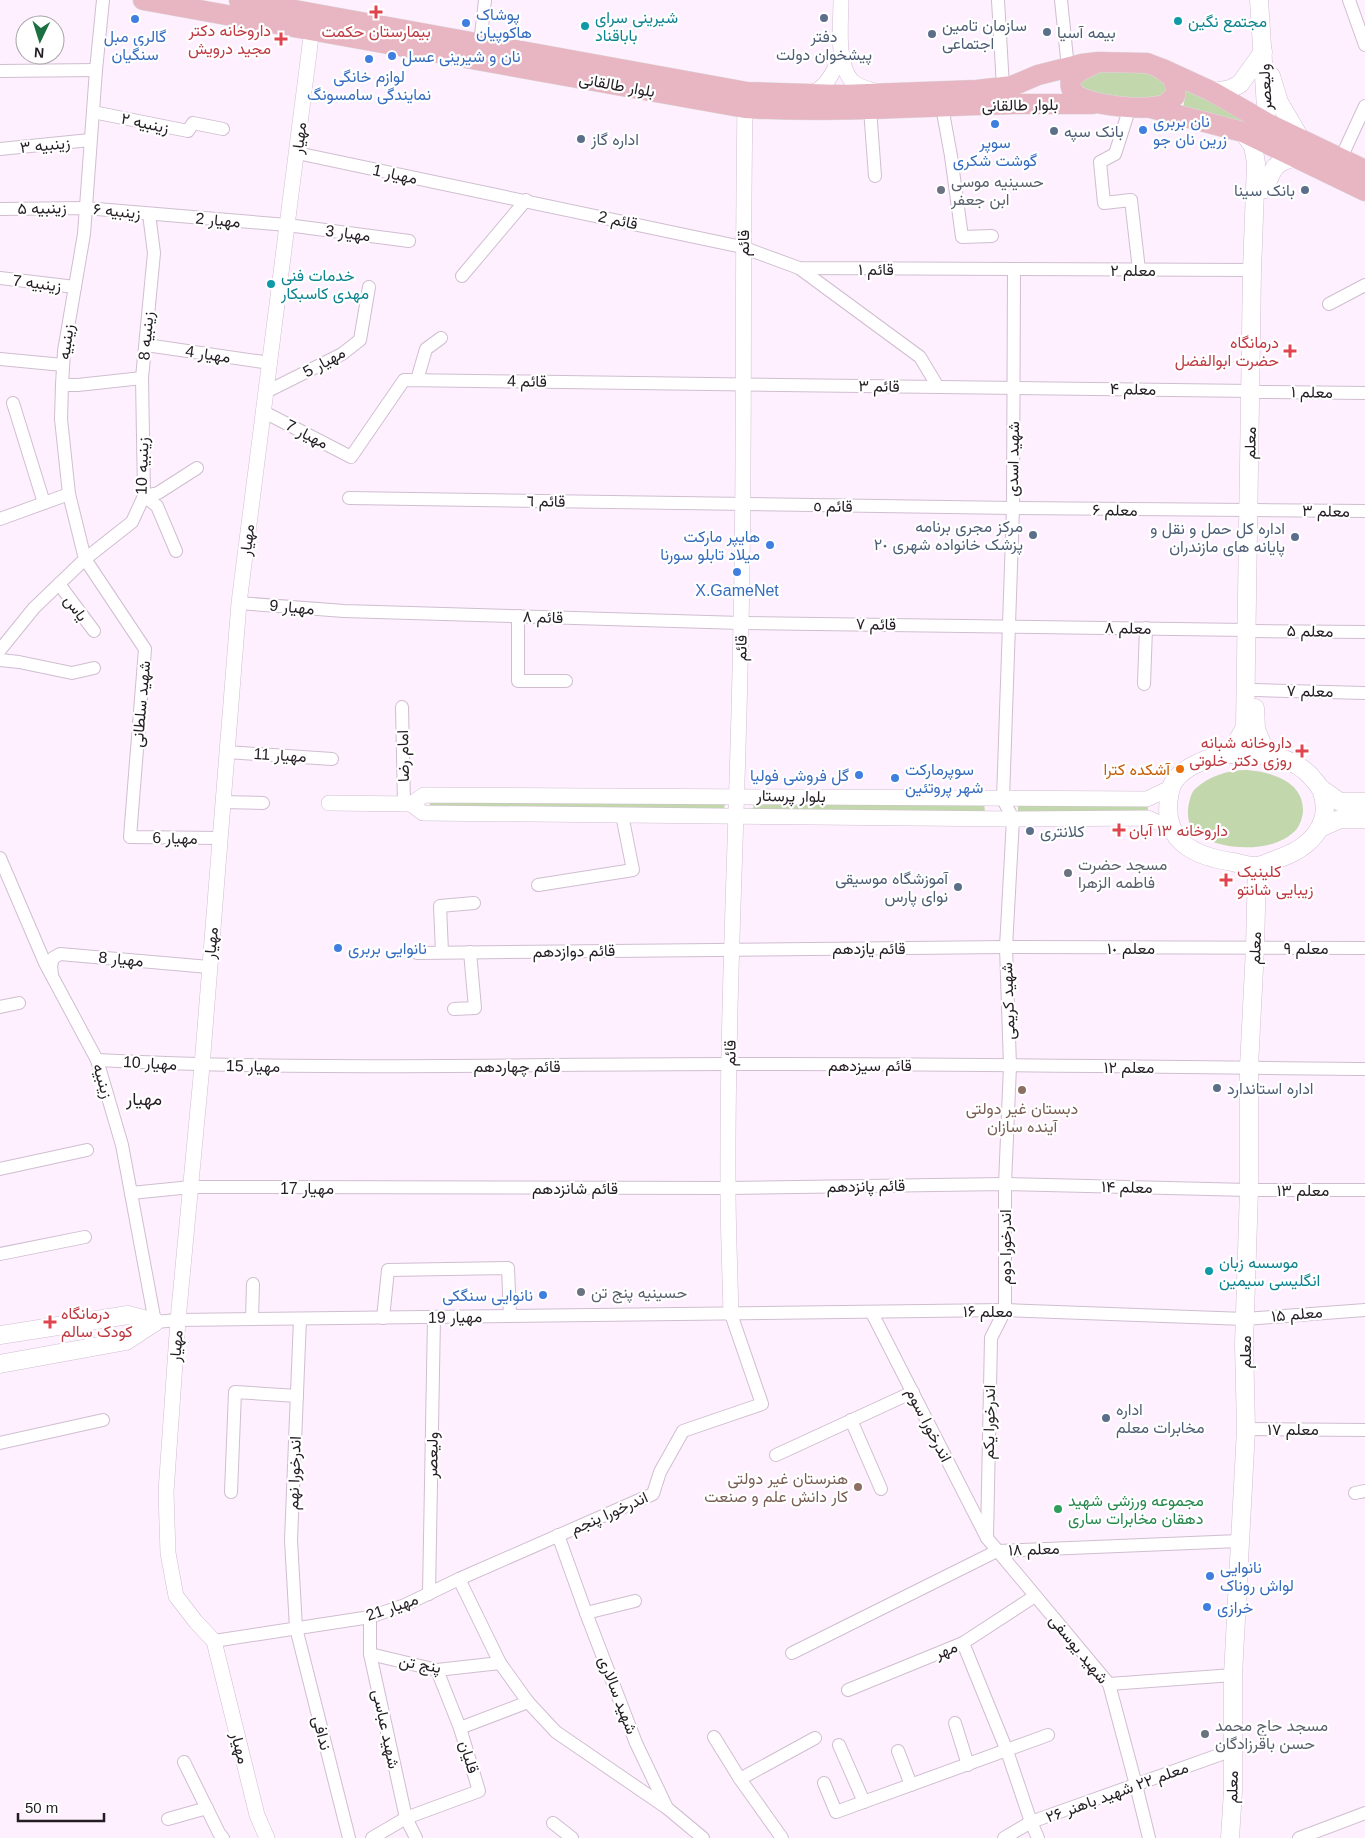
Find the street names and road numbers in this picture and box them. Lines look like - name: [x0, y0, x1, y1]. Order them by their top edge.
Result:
- street label: ولیعصر: [1255, 63, 1277, 112]
- street label: بلوار طالقانی: [577, 70, 656, 102]
- street label: بلوار طالقانی: [981, 96, 1059, 116]
- street label: زینبیه ۲: [119, 110, 170, 138]
- street label: مهیار: [288, 121, 311, 156]
- street label: زینبیه ۳: [19, 134, 71, 158]
- street label: مهیار 1: [371, 161, 419, 189]
- street label: زینبیه ۵: [17, 199, 67, 219]
- street label: زینبیه ۶: [92, 200, 142, 224]
- street label: قائم 2: [596, 208, 639, 234]
- street label: مهیار 2: [195, 210, 241, 232]
- street label: مهیار 3: [324, 222, 372, 246]
- street label: قائم: [735, 230, 754, 256]
- street label: قائم ١: [858, 261, 894, 280]
- street label: معلم ٢: [1110, 262, 1156, 281]
- street label: زینبیه 7: [11, 272, 62, 296]
- street label: زینبیه 8: [135, 311, 159, 361]
- street label: زینبیه: [55, 323, 79, 361]
- street label: مهیار 4: [184, 342, 232, 368]
- street label: مهیار 5: [300, 344, 349, 382]
- street label: قائم 4: [507, 372, 547, 392]
- street label: قائم ٣: [858, 377, 900, 397]
- street label: معلم ۴: [1110, 380, 1156, 400]
- street label: معلم ١: [1291, 383, 1333, 403]
- street label: مهیار 7: [282, 416, 331, 454]
- street label: شهید اسدی: [1004, 421, 1024, 497]
- street label: معلم: [1241, 426, 1261, 460]
- street label: زینبیه 10: [132, 437, 154, 495]
- street label: قائم ٦: [526, 492, 566, 512]
- street label: قائم ٥: [813, 497, 853, 517]
- street label: معلم ۶: [1092, 501, 1138, 521]
- street label: معلم ۳: [1302, 502, 1350, 522]
- street label: مهیار: [236, 523, 259, 558]
- street label: یاس: [59, 592, 91, 626]
- street label: مهیار 9: [269, 597, 315, 619]
- street label: قائم ٨: [522, 608, 563, 628]
- street label: قائم ٧: [856, 615, 896, 635]
- street label: معلم ۸: [1104, 619, 1152, 639]
- street label: معلم ۵: [1286, 622, 1334, 642]
- street label: قائم: [732, 635, 752, 661]
- street label: شهید سلطانی: [129, 660, 155, 748]
- street label: معلم ٧: [1286, 682, 1334, 702]
- street label: امام رضا: [394, 730, 414, 782]
- street label: مهیار 11: [253, 745, 307, 767]
- street label: بلوار پرستار: [755, 787, 826, 808]
- street label: مهیار 6: [152, 829, 198, 849]
- street label: مهیار: [201, 926, 223, 961]
- street label: معلم: [1246, 931, 1266, 965]
- street label: قائم یازدهم: [832, 940, 906, 959]
- street label: معلم ١٠: [1107, 940, 1155, 959]
- street label: معلم ٩: [1283, 940, 1329, 959]
- street label: قائم دوازدهم: [533, 942, 615, 962]
- street label: مهیار 8: [98, 949, 144, 971]
- street label: شهید کریمی: [998, 962, 1020, 1040]
- street label: قائم: [721, 1040, 741, 1066]
- street label: مهیار 10: [122, 1053, 178, 1075]
- street label: مهیار 15: [226, 1057, 280, 1077]
- street label: قائم سیزدهم: [828, 1057, 912, 1076]
- street label: قائم چهاردهم: [473, 1058, 561, 1078]
- street label: معلم ١٢: [1104, 1059, 1154, 1078]
- street label: زینبیه: [88, 1062, 116, 1101]
- street label: قائم پانزدهم: [827, 1177, 905, 1198]
- street label: معلم ۱۴: [1101, 1178, 1153, 1198]
- street label: مهیار 17: [280, 1180, 334, 1199]
- street label: قائم شانزدهم: [532, 1180, 618, 1199]
- street label: معلم ١٣: [1277, 1182, 1329, 1201]
- street label: اندرخورا دوم: [997, 1209, 1016, 1285]
- street label: معلم ۱۶: [963, 1303, 1013, 1322]
- street label: معلم ۱۵: [1271, 1303, 1324, 1327]
- street label: مهیار 19: [428, 1308, 482, 1328]
- street label: مهیار: [166, 1329, 188, 1364]
- street label: معلم: [1237, 1336, 1256, 1368]
- street label: اندرخورا سوم: [901, 1385, 955, 1466]
- street label: اندرخورا یکم: [980, 1385, 1000, 1460]
- street label: معلم ١٧: [1267, 1421, 1319, 1440]
- street label: ولیعصر: [423, 1432, 443, 1479]
- street label: اندرخورا نهم: [284, 1436, 306, 1510]
- street label: اندرخورا پنجم: [568, 1488, 652, 1540]
- street label: معلم ۱۸: [1008, 1540, 1060, 1560]
- street label: مهیار 21: [364, 1590, 421, 1626]
- street label: شهید یوسفی: [1045, 1611, 1112, 1688]
- street label: مهر: [931, 1638, 960, 1664]
- street label: پنج تن: [397, 1652, 442, 1679]
- street label: شهید سالاری: [594, 1654, 641, 1737]
- street label: شهید عباسی: [367, 1688, 403, 1771]
- street label: ندافی: [308, 1714, 334, 1752]
- street label: مهیار: [226, 1729, 252, 1766]
- street label: قلیان: [455, 1739, 482, 1776]
- street label: معلم ۲۲ شهید باهنر ۲۶: [1044, 1758, 1191, 1828]
- street label: معلم: [1223, 1770, 1243, 1804]

